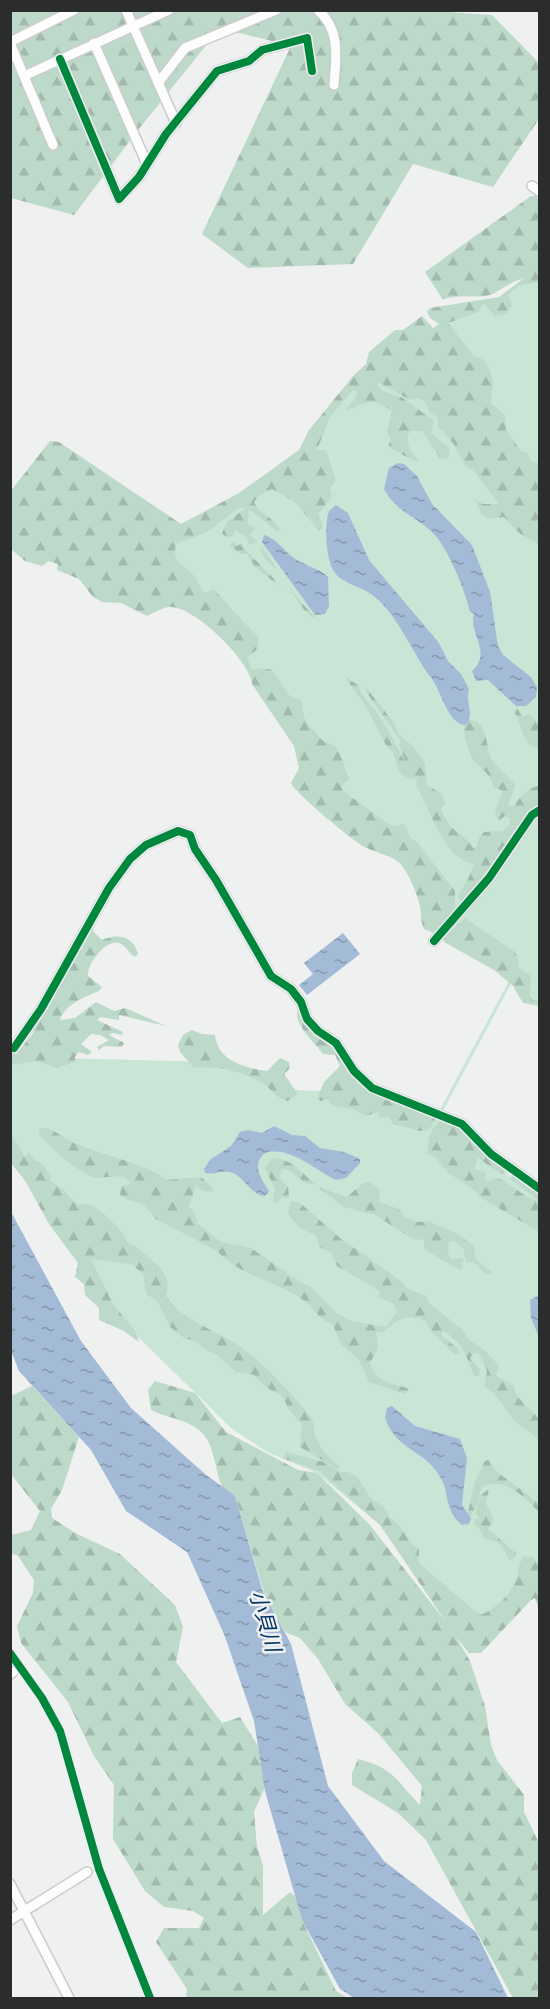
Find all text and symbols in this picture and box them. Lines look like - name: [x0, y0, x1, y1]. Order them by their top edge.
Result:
- water label: 小貝川: [245, 1587, 287, 1657]

